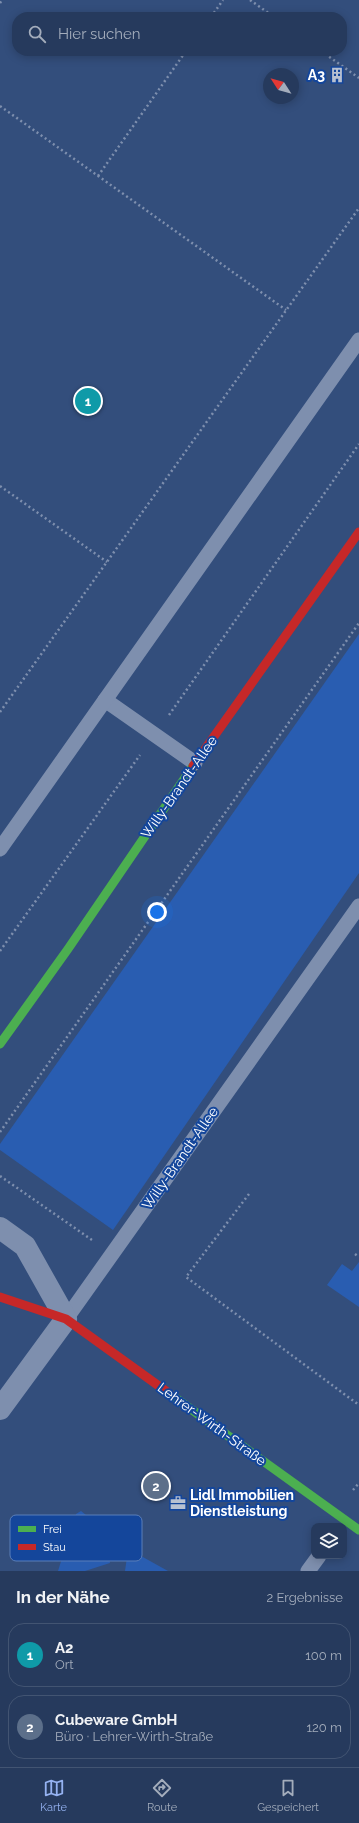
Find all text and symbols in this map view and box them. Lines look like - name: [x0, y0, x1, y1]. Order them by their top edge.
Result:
- search box: [12, 12, 347, 56]
- icon: search: [26, 23, 48, 45]
- text: Hier suchen: [58, 25, 141, 43]
- building icon: A3: [328, 66, 346, 84]
- place label: A3: [308, 67, 325, 83]
- north arrow: [263, 68, 299, 104]
- pin: 1: [75, 386, 101, 416]
- street label: Willy-Brandt-Allee: [138, 733, 220, 841]
- your location: [147, 902, 167, 922]
- street label: Willy-Brandt-Allee: [139, 1104, 221, 1212]
- street label: Lehrer-Wirth-Straße: [155, 1379, 269, 1469]
- pin: 2: [143, 1471, 169, 1501]
- place label: Lidl Immobilien Dienstleistung: [190, 1487, 294, 1519]
- office icon: Lidl Immobilien Dienstleistung: [169, 1494, 187, 1512]
- legend: [10, 1515, 142, 1561]
- text: Frei: [43, 1523, 62, 1536]
- map controls: [311, 1523, 347, 1559]
- button: layers: [311, 1523, 347, 1559]
- text: Stau: [43, 1541, 66, 1554]
- text: In der Nähe: [16, 1587, 110, 1607]
- text: 2 Ergebnisse: [266, 1590, 343, 1605]
- text: A2: [55, 1639, 74, 1657]
- text: 1: [27, 1648, 33, 1663]
- text: 100 m: [305, 1648, 342, 1663]
- text: Ort: [55, 1657, 74, 1672]
- text: Cubeware GmbH: [55, 1711, 178, 1729]
- text: 2: [26, 1720, 34, 1735]
- text: 120 m: [306, 1720, 342, 1735]
- text: Büro · Lehrer-Wirth-Straße: [55, 1729, 213, 1744]
- tab: Karte: [40, 1777, 67, 1814]
- tab: Route: [147, 1777, 177, 1814]
- tab: Gespeichert: [257, 1777, 319, 1814]

